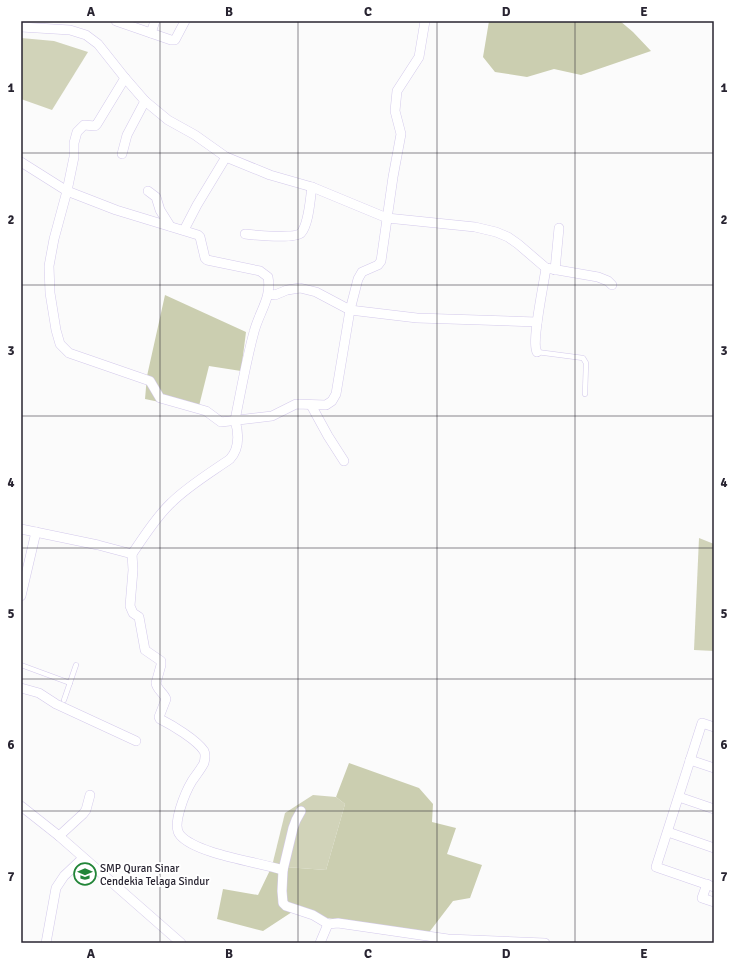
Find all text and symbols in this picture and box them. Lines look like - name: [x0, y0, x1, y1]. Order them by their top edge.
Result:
- text: A: [87, 4, 96, 20]
- text: B: [225, 4, 233, 20]
- text: C: [364, 4, 372, 20]
- text: D: [502, 4, 511, 20]
- text: E: [640, 4, 648, 20]
- text: 1: [7, 80, 15, 96]
- text: 1: [720, 80, 728, 96]
- text: 2: [7, 212, 15, 228]
- text: 2: [720, 212, 728, 228]
- text: 3: [7, 343, 15, 359]
- text: 3: [720, 343, 728, 359]
- text: 4: [7, 475, 15, 491]
- text: 4: [720, 475, 728, 491]
- text: 5: [7, 606, 15, 622]
- text: 5: [720, 606, 728, 622]
- text: 6: [7, 737, 15, 753]
- text: 6: [720, 737, 728, 753]
- school or university icon: SMP Quran Sinar Cendekia Telaga Sindur: [72, 861, 98, 887]
- place label: SMP Quran Sinar Cendekia Telaga Sindur: [100, 862, 209, 888]
- text: 7: [7, 869, 15, 885]
- text: 7: [720, 869, 728, 885]
- text: A: [87, 946, 96, 962]
- text: B: [225, 946, 233, 962]
- text: C: [364, 946, 372, 962]
- text: D: [502, 946, 511, 962]
- text: E: [640, 946, 648, 962]

